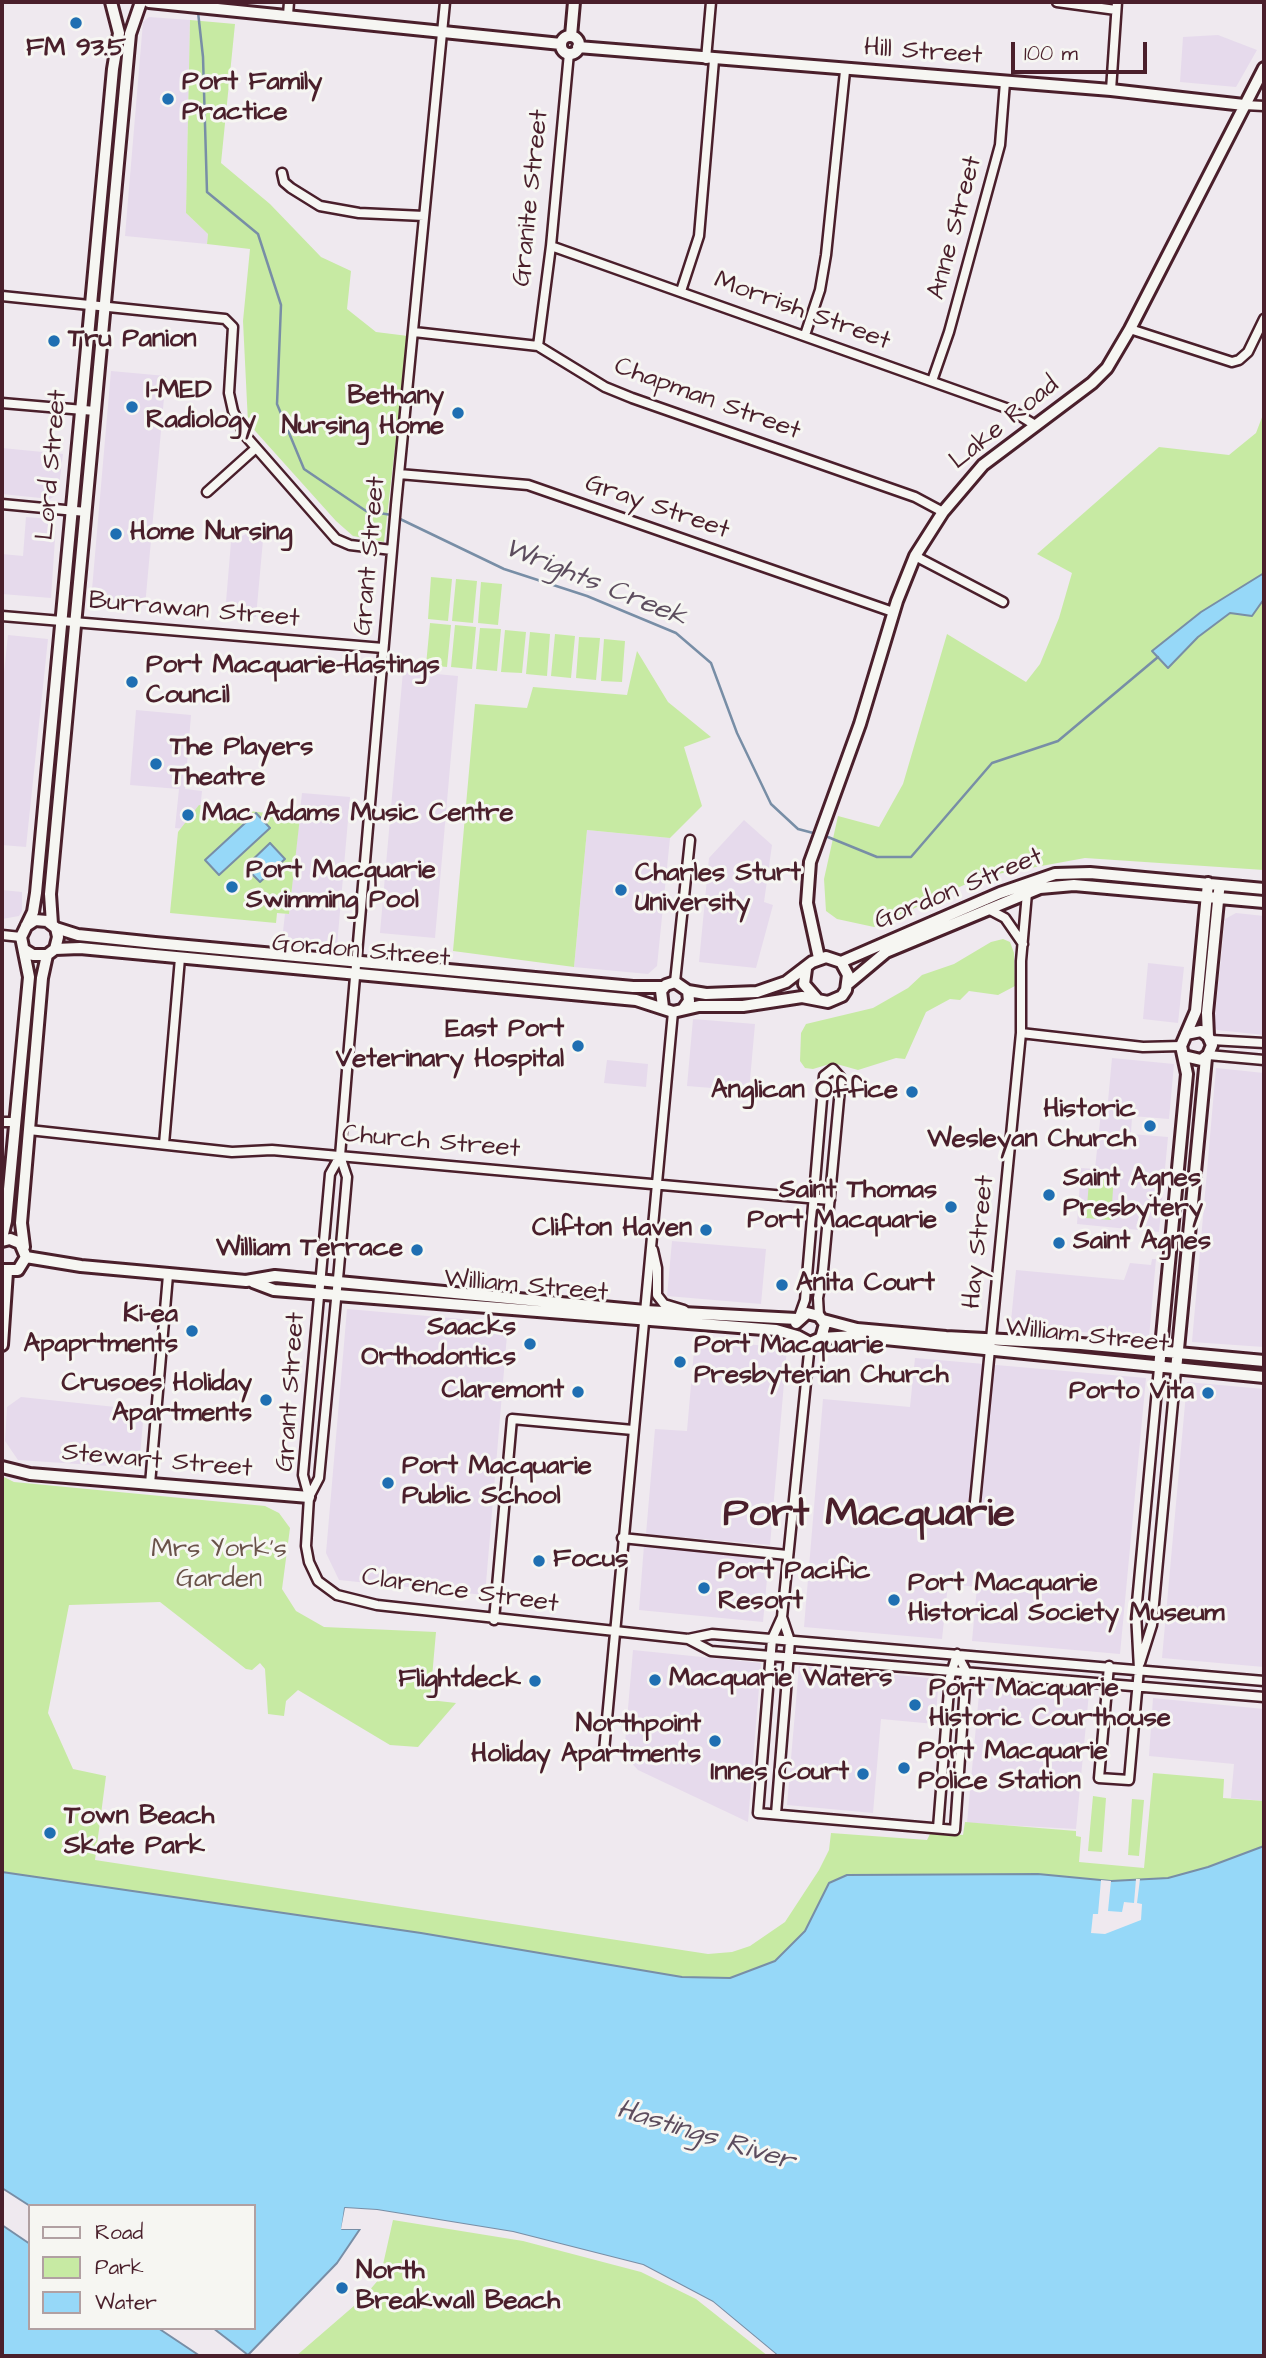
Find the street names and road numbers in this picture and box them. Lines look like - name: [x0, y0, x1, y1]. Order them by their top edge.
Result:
- street label: Hill Street: [863, 33, 983, 73]
- street label: Granite Street: [507, 108, 557, 288]
- street label: Anne Street: [922, 153, 990, 303]
- street label: Morrish Street: [710, 266, 894, 358]
- street label: Chapman Street: [610, 352, 804, 448]
- street label: Lake Road: [944, 371, 1066, 477]
- street label: Lord Street: [31, 388, 75, 542]
- street label: Gray Street: [581, 469, 733, 547]
- street label: Grant Street: [348, 475, 394, 637]
- street label: Burrawan Street: [87, 586, 301, 636]
- street label: Gordon Street: [870, 842, 1048, 938]
- street label: Gordon Street: [271, 929, 451, 975]
- street label: Church Street: [341, 1120, 521, 1166]
- street label: Hay Street: [957, 1174, 1003, 1310]
- street label: William Street: [443, 1264, 609, 1310]
- street label: Grant Street: [271, 1311, 313, 1473]
- street label: William Street: [1004, 1313, 1170, 1361]
- street label: Stewart Street: [60, 1438, 254, 1486]
- street label: Clarence Street: [360, 1563, 560, 1621]

